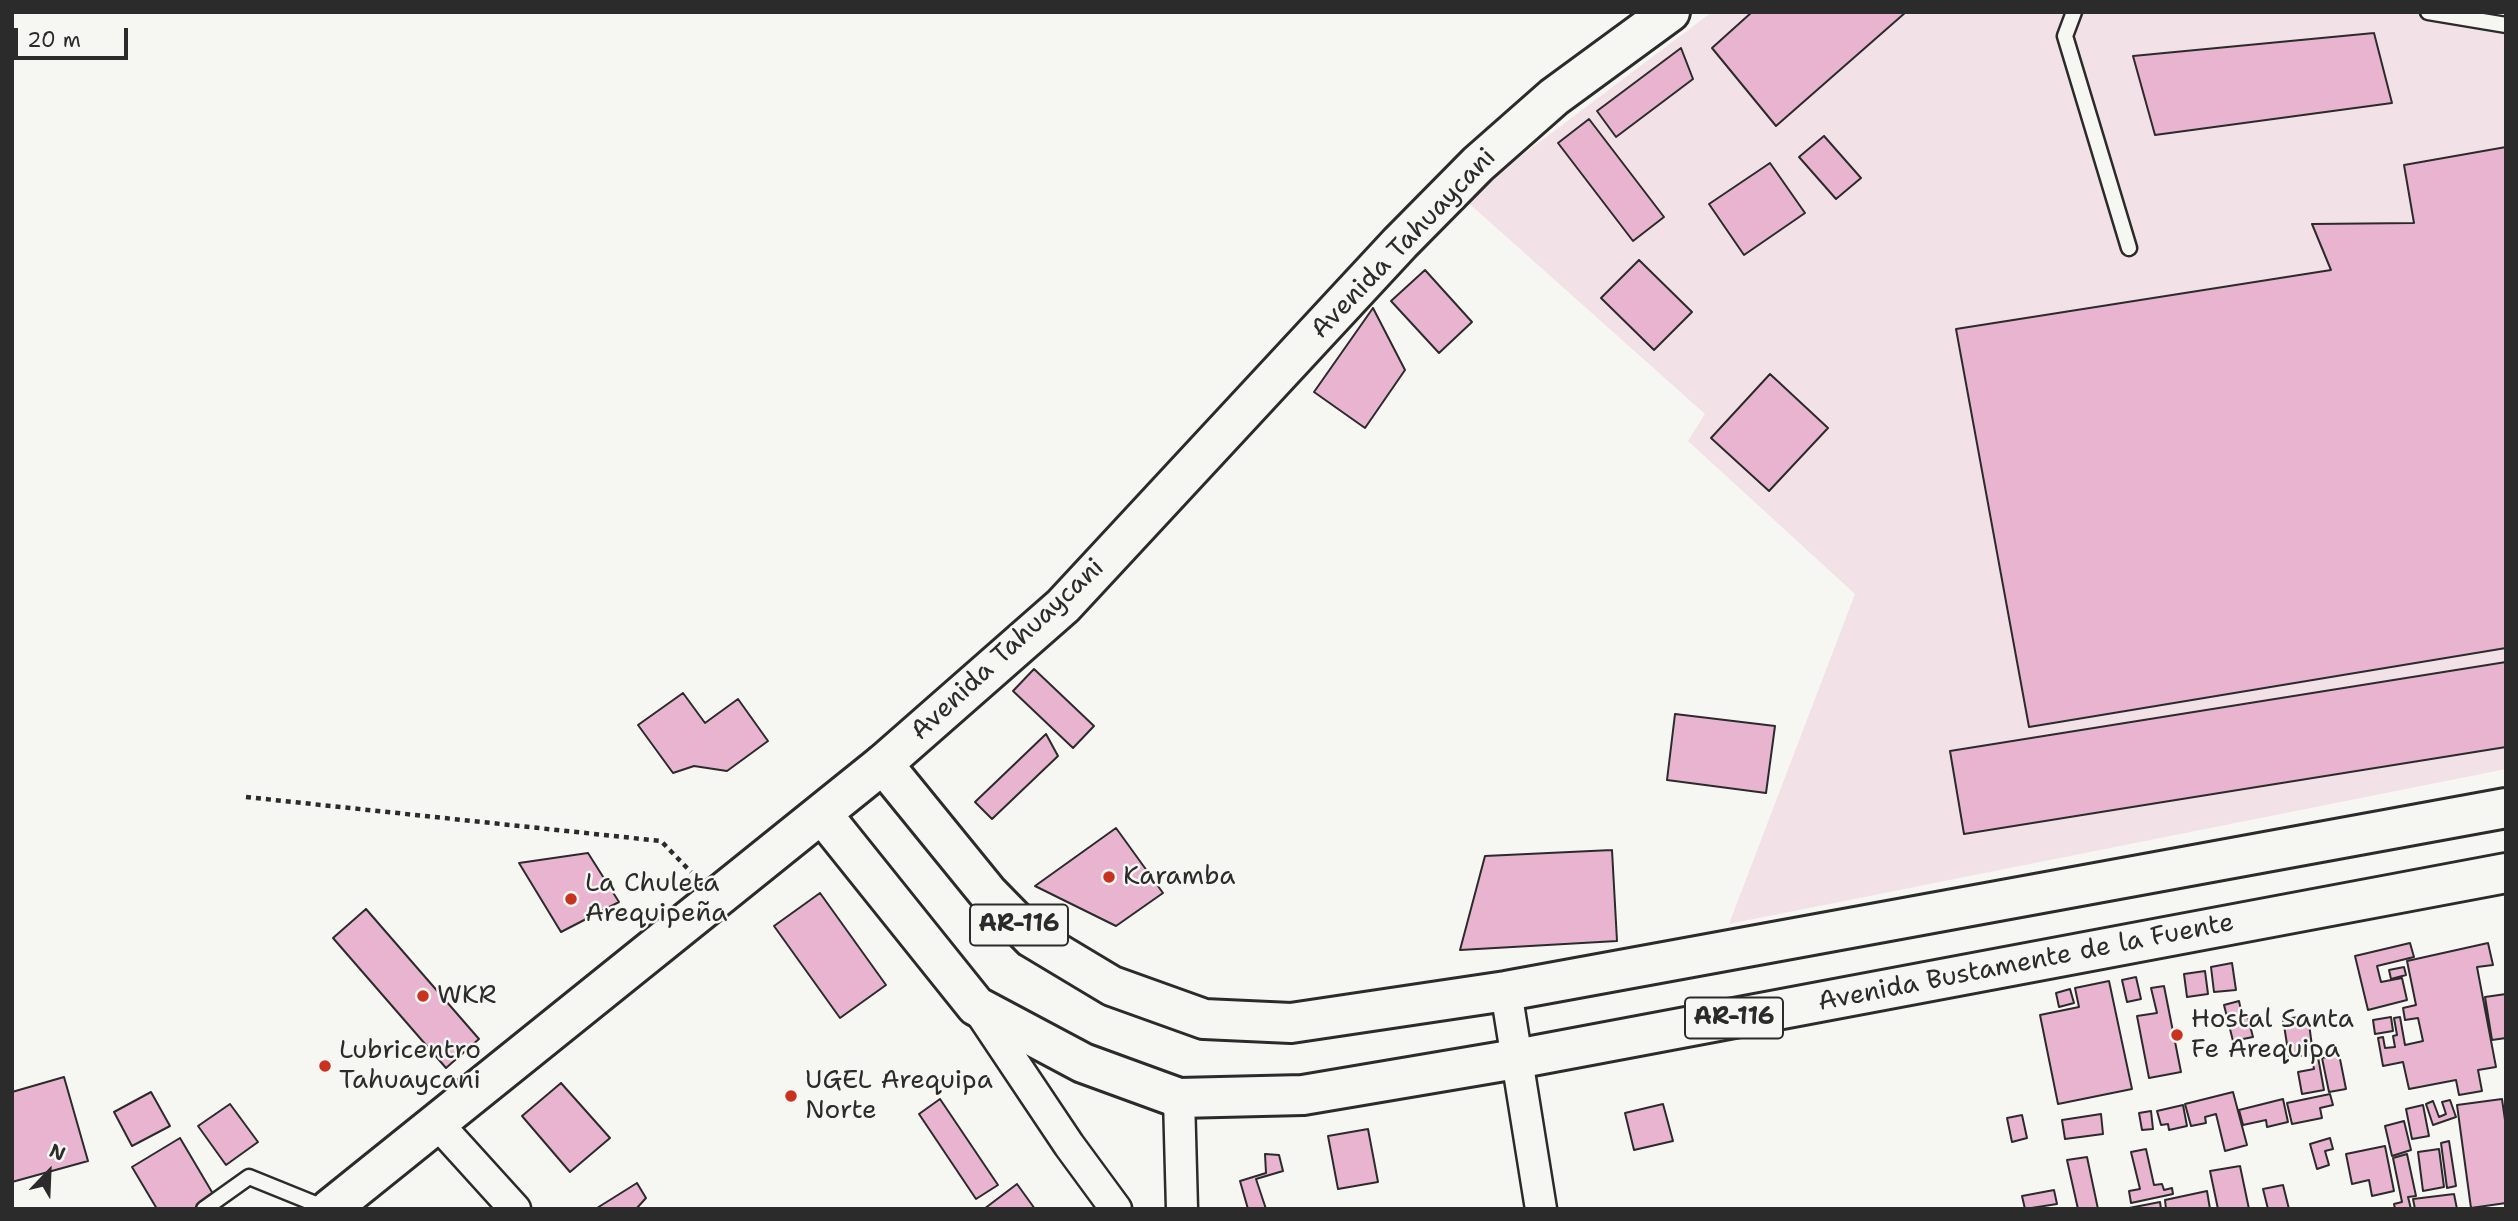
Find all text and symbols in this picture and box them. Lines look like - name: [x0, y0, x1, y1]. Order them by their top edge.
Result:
- scale bar: [18, 14, 131, 58]
- text: 20 m: [27, 26, 81, 54]
- street label: Avenida Tahuaycani: [1305, 142, 1503, 346]
- street label: Avenida Tahuaycani: [905, 552, 1111, 748]
- place label: Karamba: [1123, 861, 1235, 893]
- place label: La Chuleta Arequipeña: [585, 868, 727, 930]
- marker: Karamba: [1101, 869, 1117, 885]
- marker: La Chuleta Arequipeña: [563, 891, 579, 907]
- road number: AR-116: [970, 904, 1068, 945]
- street label: Avenida Bustamente de la Fuente: [1815, 907, 2237, 1019]
- place label: WKR: [437, 980, 496, 1012]
- marker: WKR: [415, 988, 431, 1004]
- road number: AR-116: [1685, 998, 1783, 1038]
- place label: Hostal Santa Fe Arequipa: [2191, 1004, 2354, 1066]
- marker: Hostal Santa Fe Arequipa: [2169, 1027, 2185, 1043]
- place label: Lubricentro Tahuaycani: [339, 1035, 481, 1096]
- marker: Lubricentro Tahuaycani: [317, 1058, 333, 1074]
- place label: UGEL Arequipa Norte: [805, 1065, 993, 1126]
- marker: UGEL Arequipa Norte: [783, 1088, 799, 1104]
- north arrow: [14, 1137, 84, 1207]
- text: N: [46, 1138, 69, 1167]

